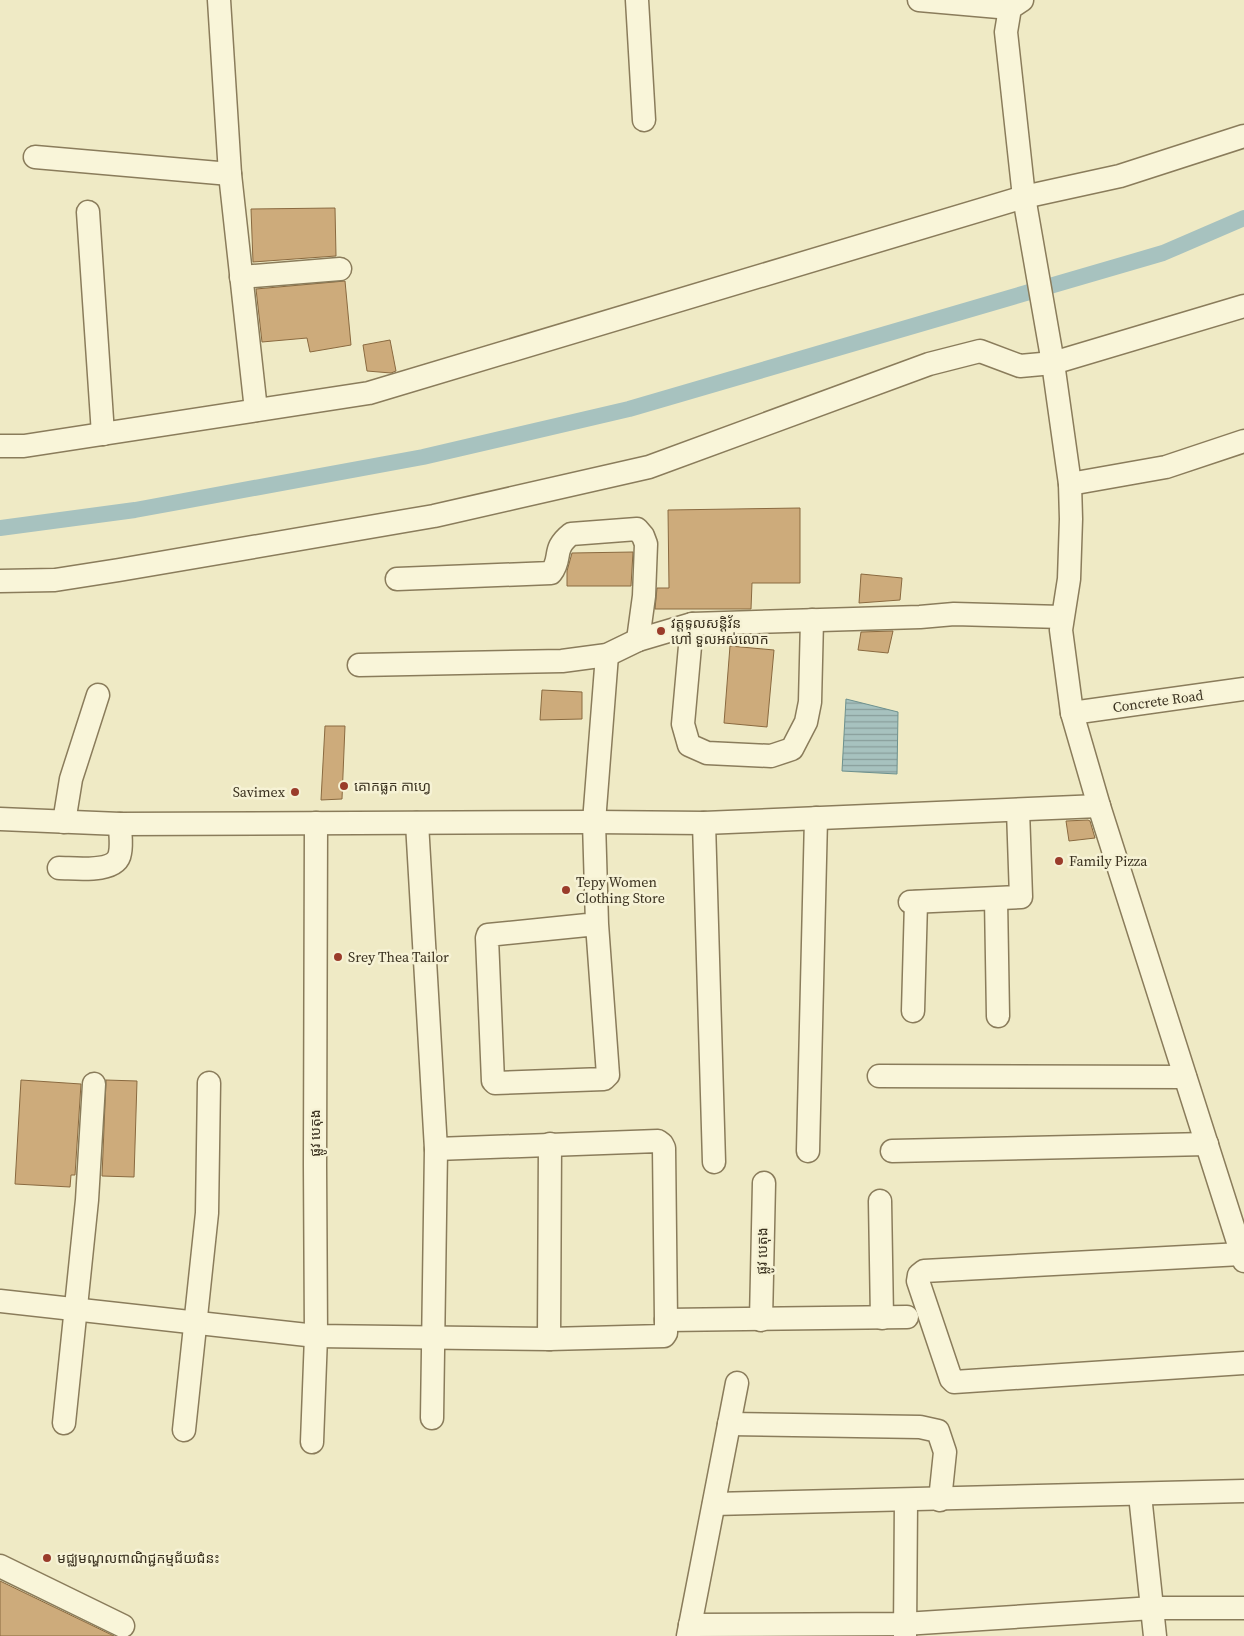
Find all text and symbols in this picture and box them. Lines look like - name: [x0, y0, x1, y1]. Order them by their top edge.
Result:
- place label: វត្តទូលសន្តិវ័ន ហៅ ទួលអស់លោក: [671, 613, 769, 649]
- marker: វត្តទូលសន្តិវ័ន ហៅ ទួលអស់លោក: [655, 625, 667, 637]
- street label: Concrete Road: [1111, 685, 1205, 717]
- place label: គោកធ្លក កាហ្វេ: [354, 776, 431, 796]
- marker: គោកធ្លក កាហ្វេ: [338, 780, 350, 792]
- place label: Savimex: [233, 782, 286, 802]
- marker: Savimex: [289, 786, 301, 798]
- place label: Family Pizza: [1069, 851, 1148, 871]
- marker: Family Pizza: [1053, 855, 1065, 867]
- place label: Tepy Women Clothing Store: [576, 872, 665, 908]
- marker: Tepy Women Clothing Store: [560, 884, 572, 896]
- place label: Srey Thea Tailor: [348, 947, 449, 967]
- marker: Srey Thea Tailor: [332, 951, 344, 963]
- street label: ផ្លូវ បេតុង: [305, 1109, 327, 1157]
- street label: ផ្លូវ បេតុង: [752, 1227, 775, 1275]
- place label: មជ្ឈមណ្ឌលពាណិជ្ជកម្មជ័យជំនះ: [57, 1548, 220, 1568]
- marker: មជ្ឈមណ្ឌលពាណិជ្ជកម្មជ័យជំនះ: [41, 1552, 53, 1564]

